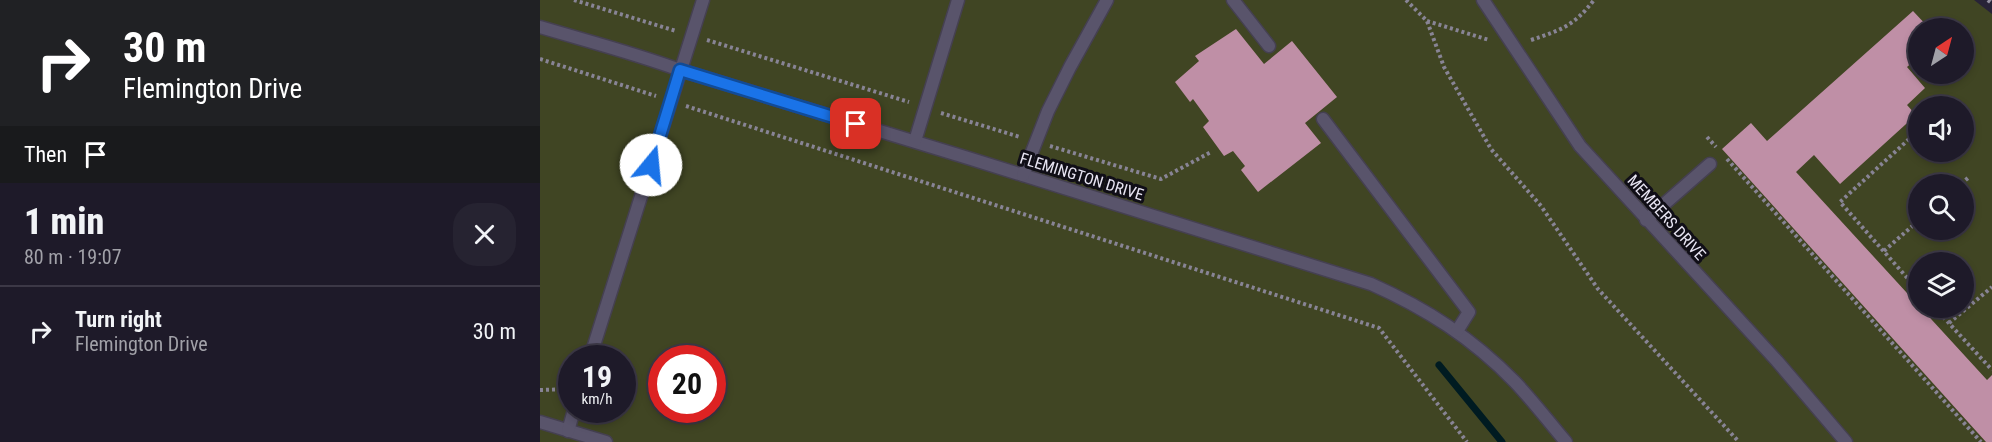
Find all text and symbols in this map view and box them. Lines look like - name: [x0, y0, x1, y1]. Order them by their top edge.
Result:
- north arrow: [1908, 18, 1974, 84]
- map controls: [1908, 18, 1974, 318]
- text: 30 m: [123, 23, 206, 72]
- icon: right: [24, 24, 102, 102]
- text: Flemington Drive: [123, 73, 302, 105]
- button: sound: [1908, 96, 1974, 162]
- pin: [830, 98, 881, 149]
- icon: arrive: [839, 107, 872, 140]
- position arrow: [619, 133, 683, 197]
- icon: arrive: [79, 138, 112, 171]
- text: Then: [24, 142, 67, 167]
- street label: FLEMINGTON DRIVE: [1018, 149, 1146, 204]
- street label: MEMBERS DRIVE: [1623, 171, 1710, 264]
- button: search: [1908, 174, 1974, 240]
- text: 1 min: [24, 201, 104, 243]
- button: close: [453, 203, 516, 266]
- text: 80 m · 19:07: [24, 245, 122, 269]
- button: layers: [1908, 252, 1974, 318]
- text: Turn right: [75, 307, 162, 332]
- icon: right: [24, 315, 57, 348]
- text: 30 m: [473, 319, 516, 344]
- text: Flemington Drive: [75, 332, 208, 356]
- speed limit sign: 20: [648, 345, 726, 423]
- text: 19: [582, 359, 612, 394]
- text: km/h: [582, 390, 612, 408]

